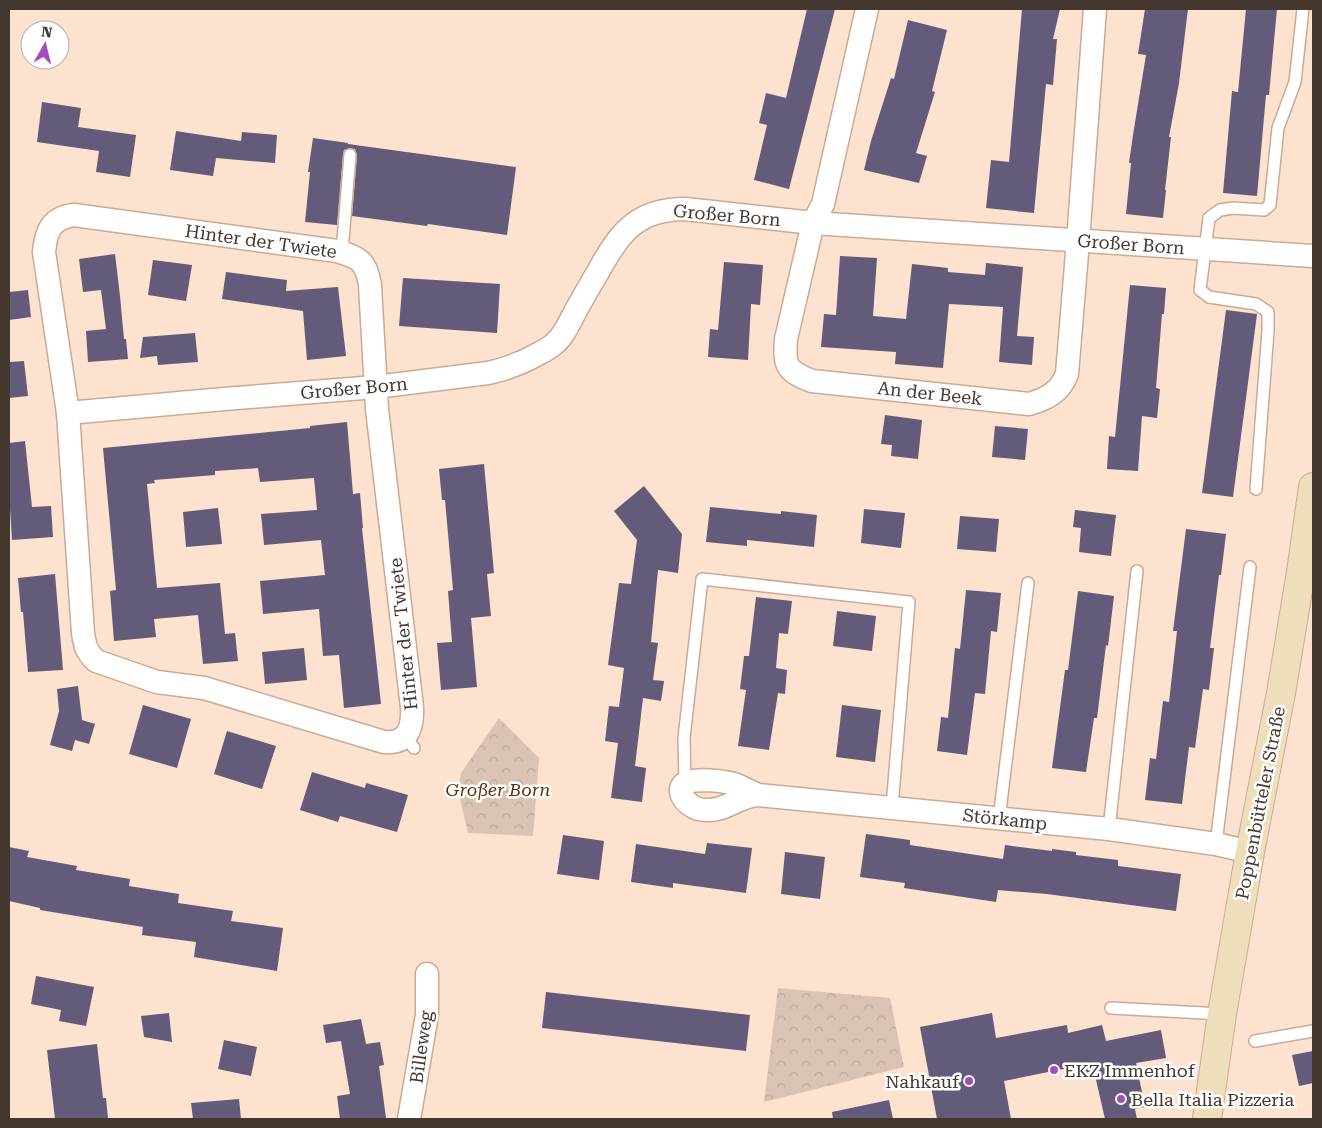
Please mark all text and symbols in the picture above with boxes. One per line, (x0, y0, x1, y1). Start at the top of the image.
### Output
north arrow (20, 20, 70, 70)
text: N (40, 23, 53, 41)
street label: Großer Born (673, 200, 782, 230)
street label: Hinter der Twiete (184, 220, 338, 262)
street label: Großer Born (1077, 230, 1186, 258)
street label: Großer Born (300, 373, 409, 403)
street label: An der Beek (877, 377, 983, 409)
street label: Hinter der Twiete (385, 557, 421, 711)
street label: Poppenbütteler Straße (1231, 705, 1289, 901)
park label: Großer Born (446, 779, 550, 800)
street label: Störkamp (962, 804, 1048, 834)
street label: Billeweg (406, 1009, 437, 1085)
place label: EKZ Immenhof (1064, 1060, 1196, 1081)
marker: EKZ Immenhof (1048, 1064, 1060, 1076)
place label: Nahkauf (885, 1071, 960, 1092)
marker: Nahkauf (963, 1075, 975, 1087)
place label: Bella Italia Pizzeria (1131, 1089, 1294, 1110)
marker: Bella Italia Pizzeria (1115, 1093, 1127, 1105)

